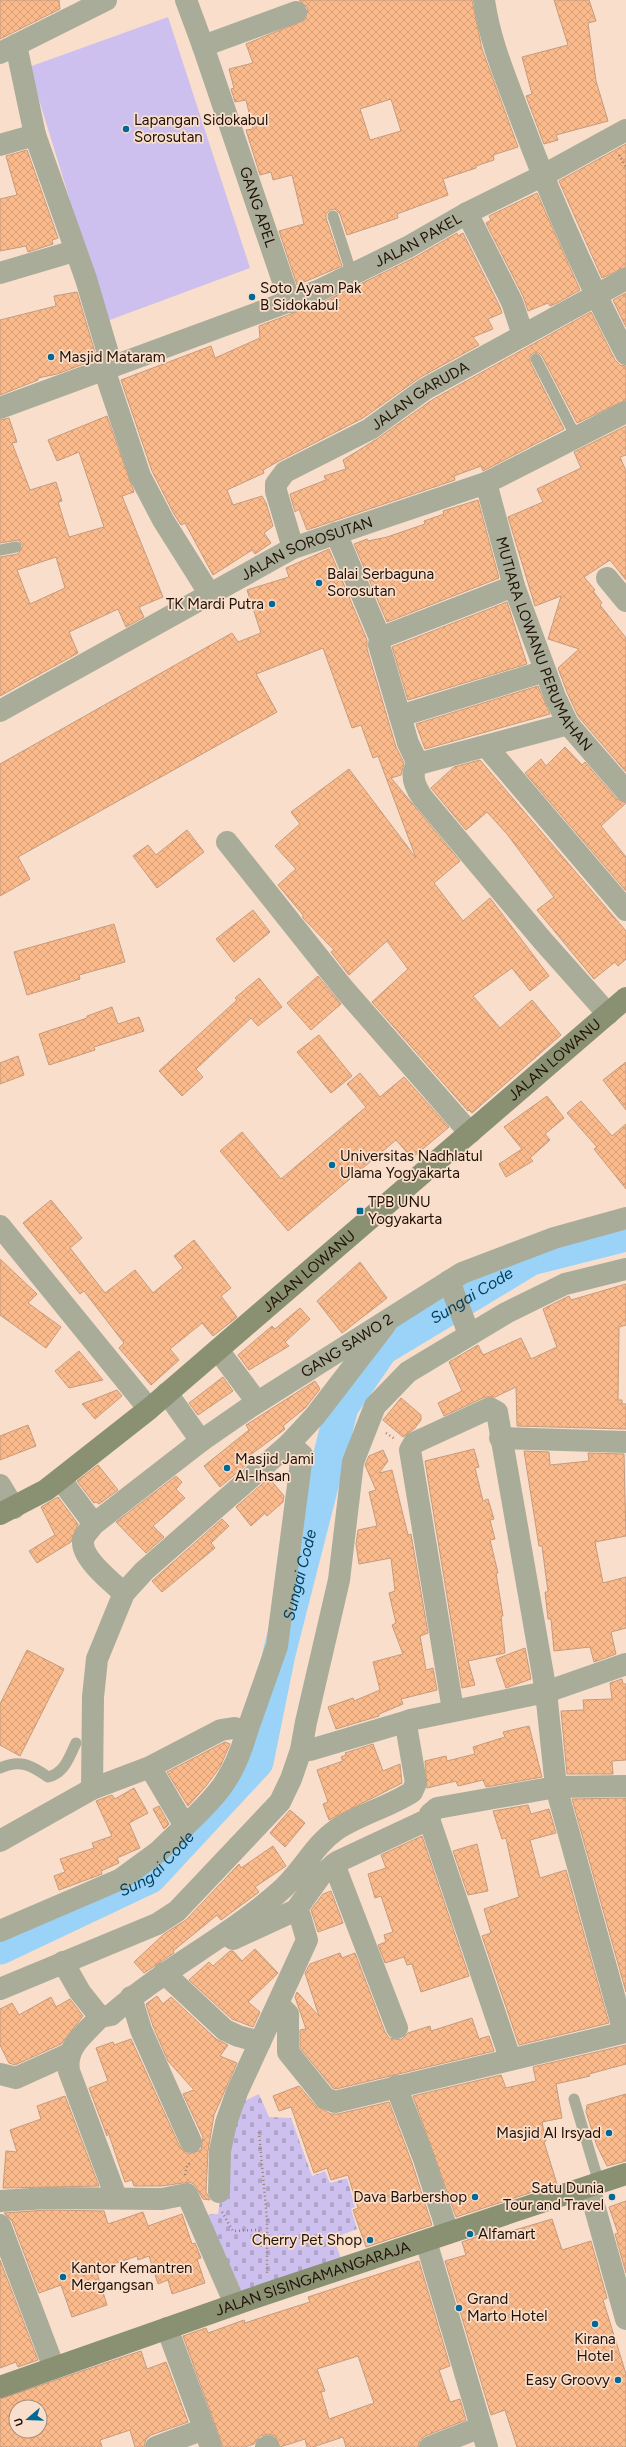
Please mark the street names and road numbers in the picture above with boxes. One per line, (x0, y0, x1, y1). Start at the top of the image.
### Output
street label: GANG APEL (236, 164, 280, 250)
street label: JALAN PAKEL (372, 209, 465, 271)
street label: JALAN GARUDA (368, 358, 472, 434)
street label: JALAN SOROSUTAN (238, 513, 375, 584)
street label: MUTIARA LOWANU PERUMAHAN (492, 535, 596, 755)
street label: JALAN LOWANU (504, 1015, 604, 1105)
street label: JALAN LOWANU (259, 1226, 359, 1316)
street label: GANG SAWO 2 (298, 1310, 396, 1382)
street label: JALAN SISINGAMANGARAJA (213, 2237, 412, 2320)

